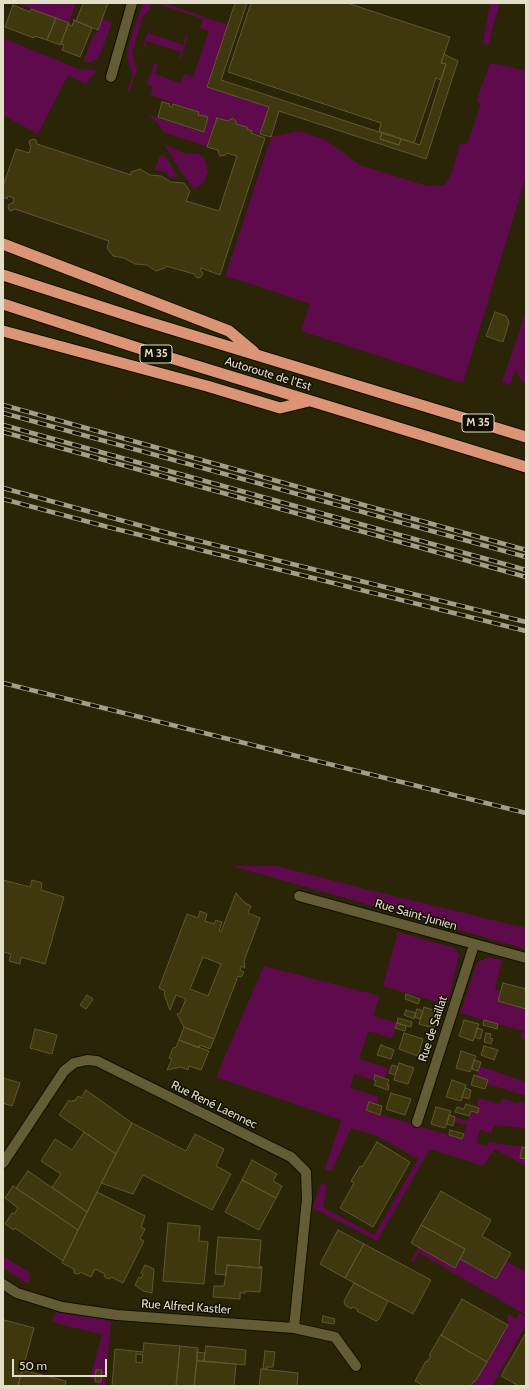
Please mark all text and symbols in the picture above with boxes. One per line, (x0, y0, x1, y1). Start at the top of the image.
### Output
road number: M 35 (140, 345, 172, 363)
street label: Autoroute de l’Est (223, 354, 313, 394)
road number: M 35 (462, 414, 494, 432)
street label: Rue Saint-Junien (373, 896, 459, 934)
street label: Rue de Saillat (416, 994, 450, 1064)
street label: Rue René Laennec (169, 1078, 259, 1132)
street label: Rue Alfred Kastler (141, 1297, 231, 1317)
scale bar (14, 1351, 109, 1377)
text: 50 m (19, 1358, 47, 1373)

